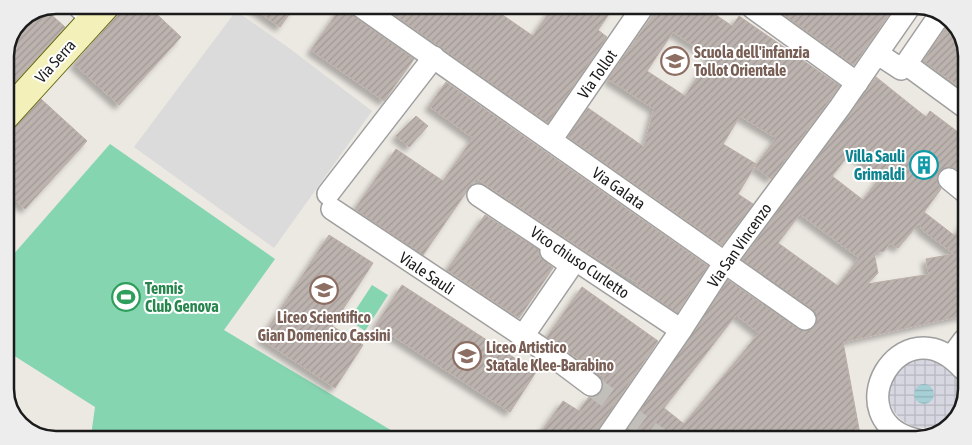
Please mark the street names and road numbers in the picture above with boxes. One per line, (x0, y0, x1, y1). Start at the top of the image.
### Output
street label: Via Serra (31, 36, 79, 86)
street label: Via Tollot (574, 46, 620, 102)
street label: Via Galata (589, 163, 649, 213)
street label: Via San Vincenzo (703, 199, 775, 291)
street label: Vico chiuso Curletto (527, 222, 633, 302)
street label: Viale Sauli (396, 248, 458, 298)

